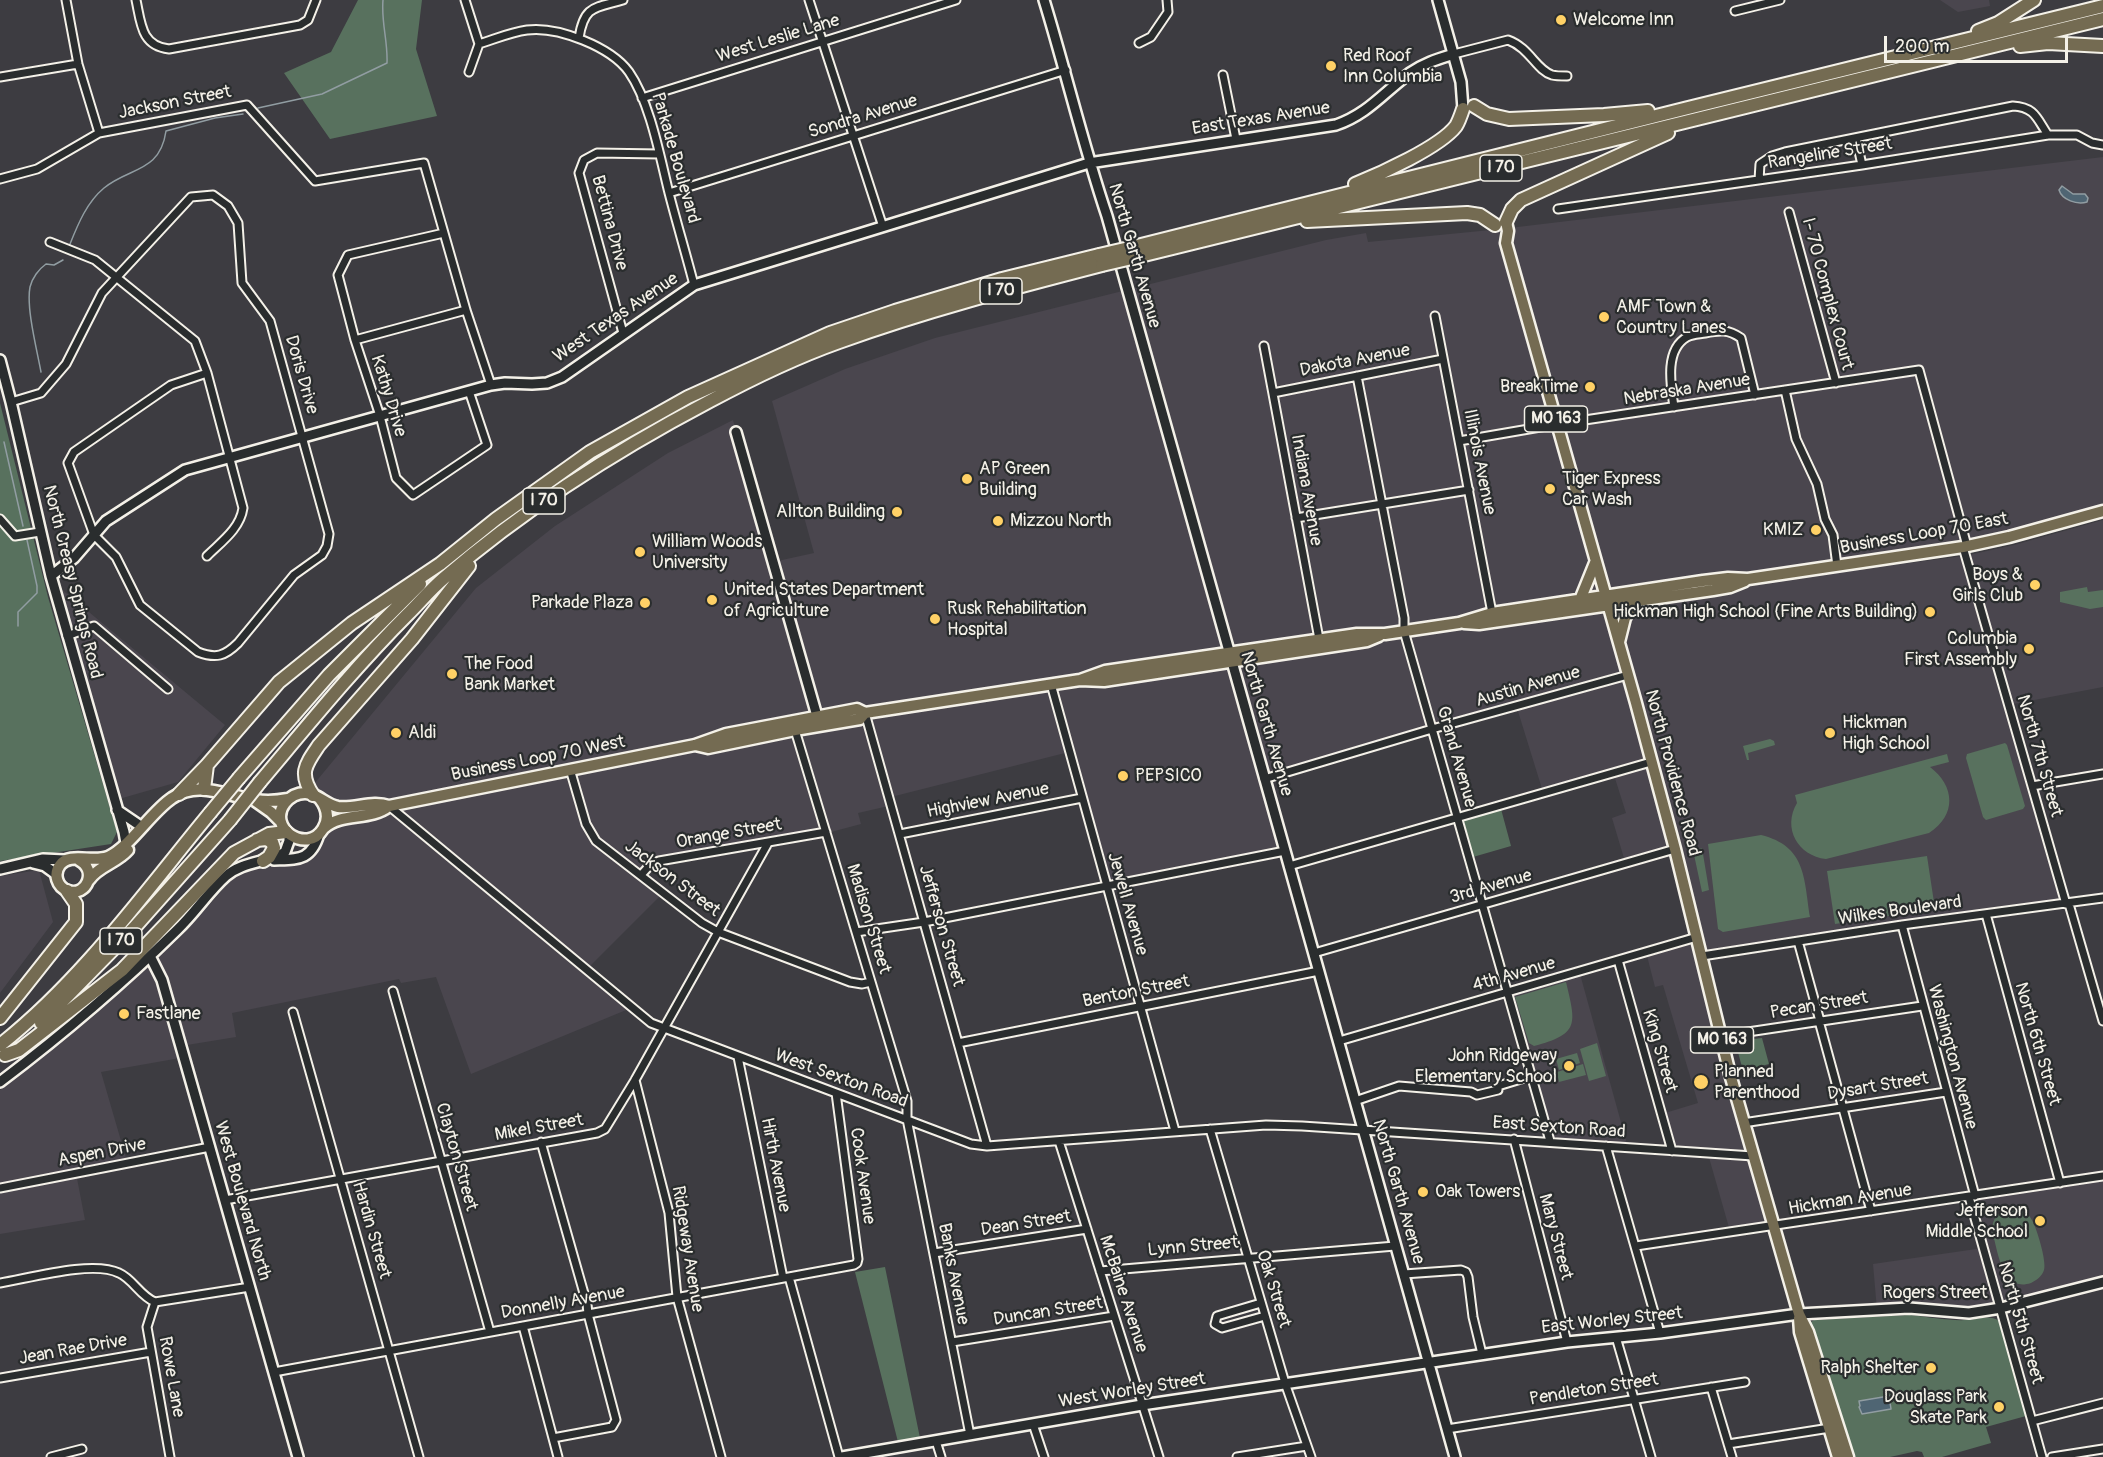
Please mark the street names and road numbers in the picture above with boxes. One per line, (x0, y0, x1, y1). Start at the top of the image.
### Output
street label: West Leslie Lane (714, 10, 842, 68)
street label: Jackson Street (117, 82, 233, 124)
street label: Parkade Boulevard (646, 90, 704, 226)
street label: Sondra Avenue (806, 90, 920, 144)
street label: East Texas Avenue (1190, 97, 1332, 141)
street label: Rangeline Street (1766, 134, 1894, 174)
road number: I 70 (1480, 155, 1522, 181)
street label: Bettina Drive (586, 173, 632, 273)
street label: North Garth Avenue (1103, 181, 1165, 331)
street label: I- 70 Complex Court (1796, 216, 1858, 372)
street label: West Texas Avenue (549, 268, 683, 368)
road number: I 70 (980, 278, 1022, 304)
street label: Doris Drive (279, 333, 323, 417)
street label: Dakota Avenue (1298, 340, 1412, 382)
street label: Kathy Drive (365, 352, 411, 440)
street label: Nebraska Avenue (1622, 369, 1752, 411)
road number: MO 163 (1524, 406, 1588, 432)
street label: Illinois Avenue (1458, 407, 1500, 517)
street label: Indiana Avenue (1286, 433, 1326, 547)
street label: North Creasy Springs Road (37, 483, 107, 681)
road number: I 70 (523, 488, 565, 514)
street label: Business Loop 70 East (1838, 509, 2010, 559)
street label: North Garth Avenue (1235, 649, 1297, 799)
street label: Austin Avenue (1473, 662, 1583, 712)
street label: North Providence Road (1639, 687, 1705, 859)
street label: North 7th Street (2011, 693, 2067, 819)
street label: Grand Avenue (1431, 704, 1481, 810)
street label: Business Loop 70 West (449, 732, 627, 786)
street label: Highview Avenue (925, 779, 1051, 823)
street label: Orange Street (675, 814, 783, 854)
street label: Jackson Street (620, 836, 724, 922)
street label: Jewell Avenue (1102, 850, 1152, 958)
street label: Madison Street (841, 861, 895, 977)
street label: Jefferson Street (913, 863, 969, 989)
street label: 3rd Avenue (1448, 865, 1534, 909)
street label: Wilkes Boulevard (1837, 892, 1963, 930)
road number: I 70 (100, 928, 142, 954)
street label: 4th Avenue (1470, 953, 1558, 997)
street label: Benton Street (1081, 971, 1191, 1013)
street label: North 6th Street (2009, 980, 2065, 1108)
street label: Washington Avenue (1922, 982, 1982, 1132)
street label: Pecan Street (1769, 988, 1869, 1024)
street label: King Street (1637, 1007, 1681, 1095)
road number: MO 163 (1690, 1027, 1754, 1053)
street label: West Sexton Road (772, 1045, 910, 1113)
street label: Dysart Street (1826, 1068, 1930, 1106)
street label: Clayton Street (430, 1101, 482, 1213)
street label: Mikel Street (493, 1110, 585, 1146)
street label: East Sexton Road (1492, 1113, 1626, 1143)
street label: Hirth Avenue (755, 1116, 795, 1214)
street label: North Garth Avenue (1367, 1117, 1429, 1267)
street label: West Boulevard North (209, 1119, 275, 1283)
street label: Cook Avenue (845, 1126, 879, 1226)
street label: Aspen Drive (56, 1134, 148, 1172)
street label: Hardin Street (347, 1179, 395, 1281)
street label: Hickman Avenue (1787, 1180, 1913, 1220)
street label: Ridgeway Avenue (666, 1184, 708, 1314)
street label: Mary Street (1533, 1192, 1577, 1282)
street label: Dean Street (979, 1206, 1073, 1242)
street label: Banks Avenue (933, 1221, 973, 1327)
street label: Lynn Street (1147, 1232, 1239, 1262)
street label: McBaine Avenue (1094, 1233, 1152, 1355)
street label: Oak Street (1251, 1248, 1295, 1330)
street label: North 5th Street (1992, 1259, 2048, 1387)
street label: Donnelly Avenue (499, 1281, 627, 1325)
street label: Rogers Street (1882, 1282, 1988, 1304)
street label: Duncan Street (992, 1293, 1104, 1331)
street label: East Worley Street (1540, 1303, 1684, 1339)
street label: Jean Rae Drive (17, 1330, 129, 1370)
street label: Rowe Lane (153, 1335, 189, 1419)
street label: West Worley Street (1057, 1369, 1207, 1413)
street label: Pendleton Street (1528, 1369, 1660, 1411)

